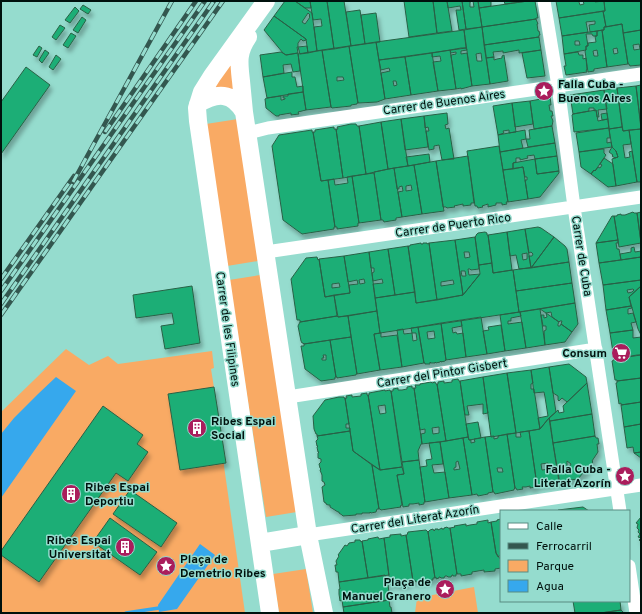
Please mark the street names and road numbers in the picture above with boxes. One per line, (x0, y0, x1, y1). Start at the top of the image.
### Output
street label: Carrer de Buenos Aires (382, 86, 506, 120)
street label: Carrer de Puerto Rico (394, 210, 512, 242)
street label: Carrer de Cuba (567, 215, 595, 297)
street label: Carrer de les Filipines (211, 271, 243, 388)
street label: Carrer del Pintor Gisbert (376, 356, 509, 392)
street label: Carrer del Literat Azorín (350, 502, 481, 538)

